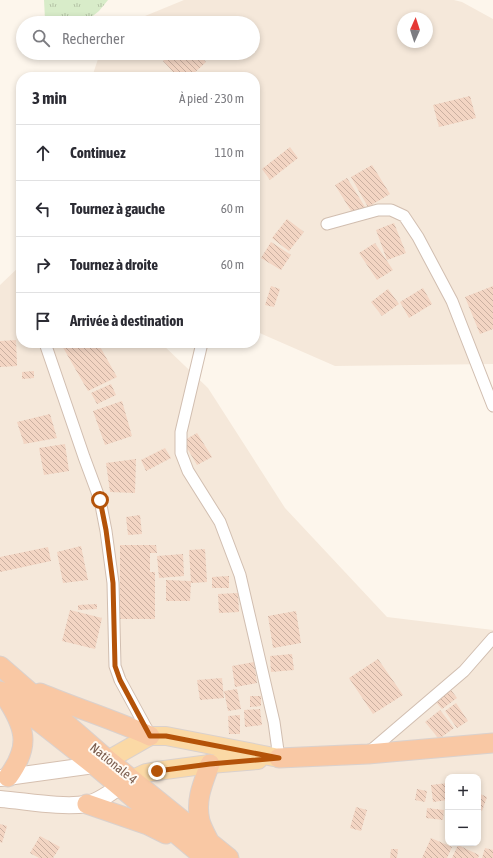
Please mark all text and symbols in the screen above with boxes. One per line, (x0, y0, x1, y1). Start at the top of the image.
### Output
north arrow (397, 12, 433, 48)
search box (16, 16, 260, 60)
icon: search (30, 27, 52, 49)
text: Rechercher (62, 30, 124, 47)
text: 3 min (32, 88, 67, 108)
text: À pied · 230 m (179, 91, 244, 106)
icon: ahead (32, 142, 54, 164)
text: Continuez (70, 144, 126, 161)
text: 110 m (215, 145, 244, 160)
icon: left (32, 198, 54, 220)
text: Tournez à gauche (70, 200, 165, 217)
text: 60 m (221, 201, 244, 216)
icon: right (32, 254, 54, 276)
text: Tournez à droite (70, 256, 158, 273)
text: 60 m (221, 257, 244, 272)
icon: arrive (32, 310, 54, 332)
text: Arrivée à destination (70, 312, 184, 329)
route start (91, 491, 109, 509)
street label: Nationale 4 (87, 740, 140, 787)
route end (148, 762, 166, 780)
map controls (445, 774, 481, 846)
button: + (445, 774, 481, 810)
button: − (445, 810, 481, 846)

